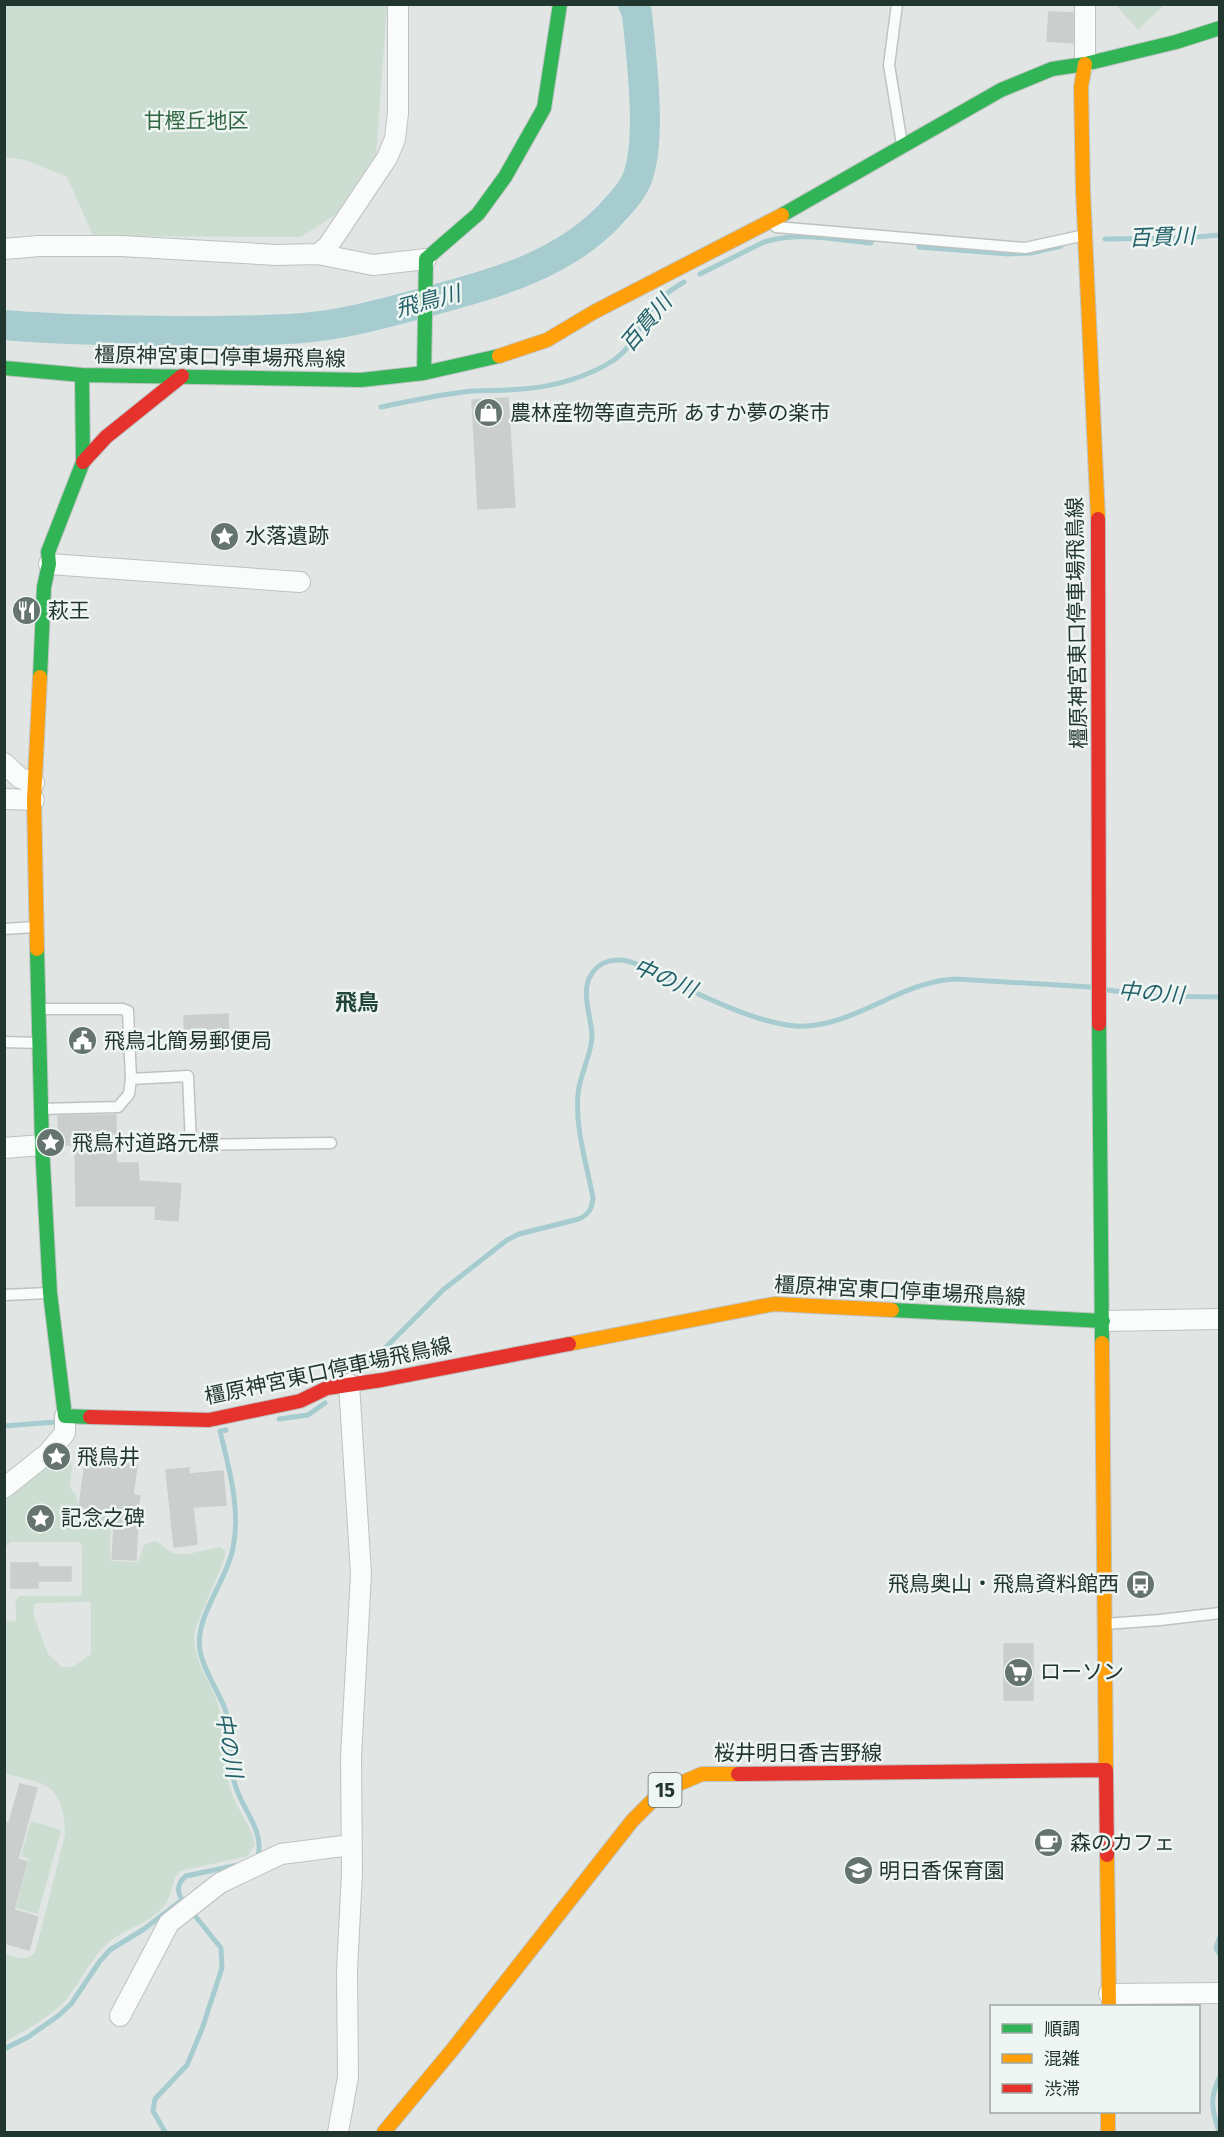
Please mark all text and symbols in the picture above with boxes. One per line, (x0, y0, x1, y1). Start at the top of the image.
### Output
park label: 甘樫丘地区 (144, 108, 249, 134)
water label: 百貫川 (1129, 222, 1197, 252)
water label: 飛鳥川 (393, 279, 465, 323)
water label: 百貫川 (614, 288, 679, 357)
street label: 橿原神宮東口停車場飛鳥線 (94, 342, 346, 372)
shop icon: 農林産物等直売所 あすか夢の楽市 (473, 397, 505, 429)
place label: 農林産物等直売所 あすか夢の楽市 (510, 400, 831, 426)
street label: 橿原神宮東口停車場飛鳥線 (1062, 497, 1092, 749)
place icon: 水落遺跡 (208, 520, 240, 552)
place label: 水落遺跡 (245, 523, 329, 549)
restaurant icon: 萩王 (11, 595, 43, 627)
place label: 萩王 (48, 598, 90, 624)
water label: 中の川 (629, 953, 702, 1004)
water label: 中の川 (1117, 977, 1187, 1009)
district label: 飛鳥 (335, 989, 379, 1016)
public building icon: 飛鳥北簡易郵便局 (67, 1025, 99, 1057)
place label: 飛鳥北簡易郵便局 (104, 1028, 272, 1054)
place icon: 飛鳥村道路元標 (35, 1127, 67, 1159)
place label: 飛鳥村道路元標 (72, 1130, 219, 1156)
street label: 橿原神宮東口停車場飛鳥線 (773, 1271, 1027, 1311)
street label: 橿原神宮東口停車場飛鳥線 (202, 1332, 454, 1410)
place icon: 飛鳥井 (40, 1441, 72, 1473)
place label: 飛鳥井 (77, 1444, 140, 1470)
place icon: 記念之碑 (24, 1502, 56, 1534)
place label: 記念之碑 (61, 1505, 145, 1531)
bus stop icon: 飛鳥奥山・飛鳥資料館西 (1124, 1568, 1156, 1600)
place label: 飛鳥奥山・飛鳥資料館西 (888, 1571, 1119, 1597)
supermarket icon: ローソン (1003, 1656, 1035, 1688)
place label: ローソン (1040, 1659, 1124, 1685)
water label: 中の川 (210, 1710, 248, 1782)
street label: 桜井明日香吉野線 (714, 1740, 882, 1766)
road number: 15 (648, 1773, 682, 1807)
cafe icon: 森のカフェ (1033, 1827, 1065, 1859)
place label: 森のカフェ (1070, 1830, 1175, 1856)
school or university icon: 明日香保育園 (842, 1855, 874, 1887)
place label: 明日香保育園 (879, 1858, 1005, 1884)
legend (990, 2005, 1200, 2113)
text: 順調 (1044, 2018, 1080, 2040)
text: 混雑 (1044, 2048, 1080, 2070)
text: 渋滞 (1044, 2078, 1080, 2100)

